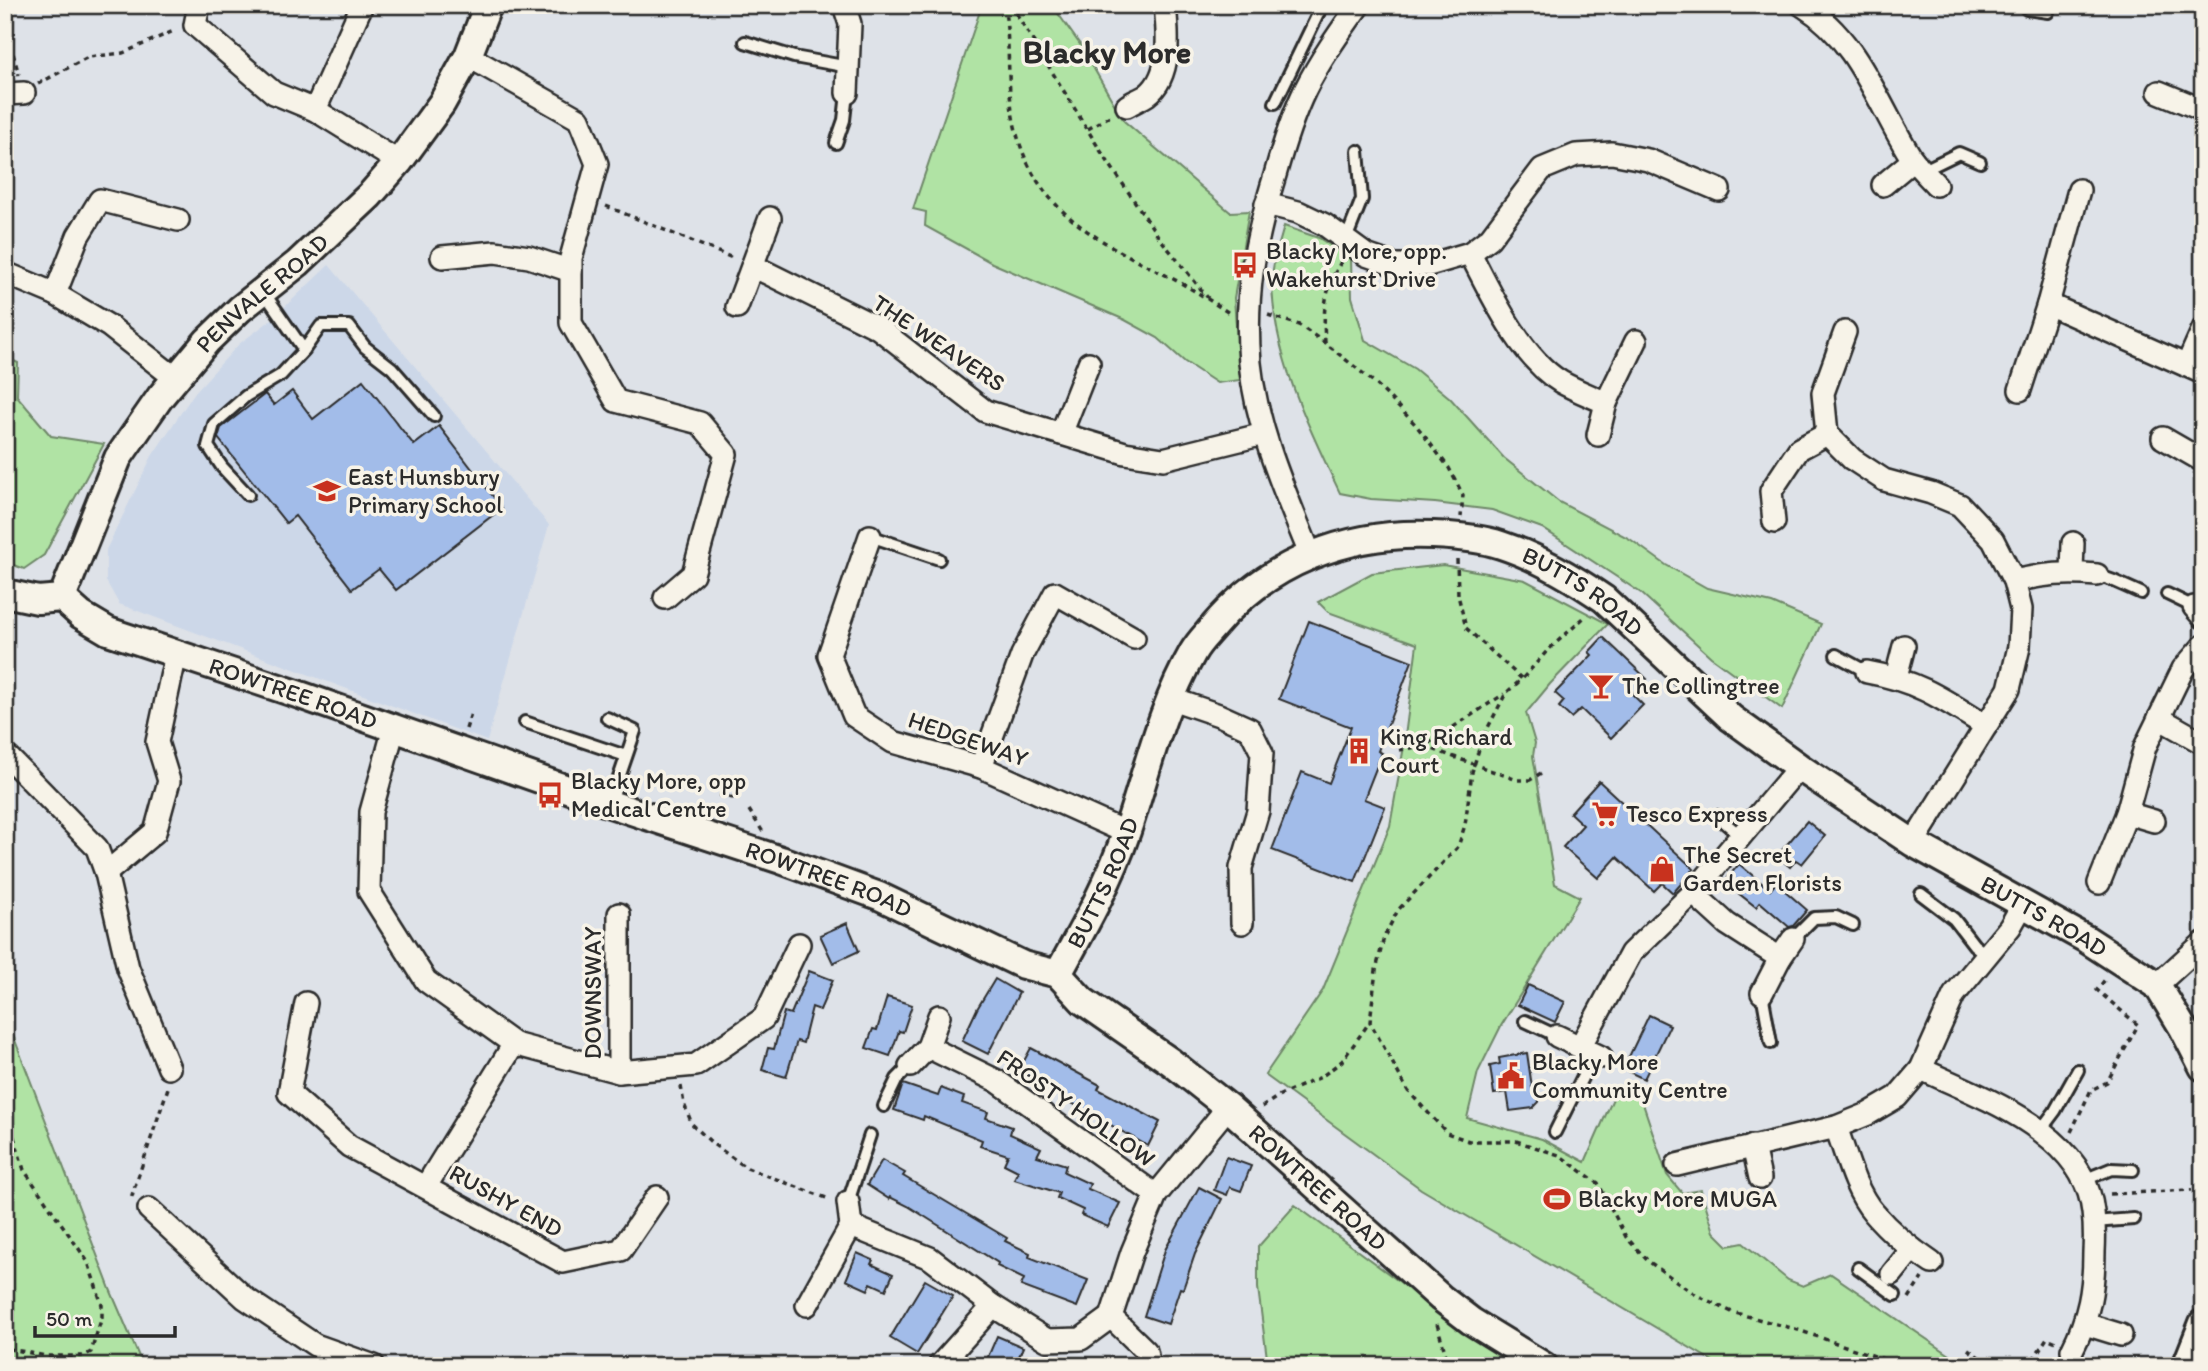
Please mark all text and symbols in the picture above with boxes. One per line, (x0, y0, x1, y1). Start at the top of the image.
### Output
district label: Blacky More (1023, 33, 1191, 71)
street label: PENVALE ROAD (189, 227, 334, 358)
place label: Blacky More, opp. Wakehurst Drive (1266, 236, 1447, 293)
bus stop icon: Blacky More, opp. Wakehurst Drive (1230, 250, 1260, 280)
street label: THE WEAVERS (867, 288, 1011, 398)
place label: East Hunsbury Primary School (348, 462, 503, 519)
school or university icon: East Hunsbury Primary School (312, 476, 342, 506)
street label: BUTTS ROAD (1518, 540, 1650, 642)
street label: ROWTREE ROAD (205, 651, 381, 735)
bar icon: The Collingtree (1586, 671, 1616, 701)
place label: The Collingtree (1622, 671, 1780, 700)
street label: HEDGEWAY (905, 705, 1032, 773)
place label: King Richard Court (1380, 722, 1512, 779)
building icon: King Richard Court (1344, 736, 1374, 766)
place label: Blacky More, opp Medical Centre (571, 766, 746, 823)
bus stop icon: Blacky More, opp Medical Centre (535, 780, 565, 810)
supermarket icon: Tesco Express (1590, 799, 1620, 829)
place label: Tesco Express (1626, 799, 1768, 828)
street label: BUTTS ROAD (1060, 813, 1145, 953)
street label: ROWTREE ROAD (742, 834, 917, 924)
place label: The Secret Garden Florists (1683, 840, 1842, 897)
shop icon: The Secret Garden Florists (1647, 854, 1677, 884)
street label: BUTTS ROAD (1976, 869, 2113, 963)
street label: DOWNSWAY (578, 926, 607, 1060)
street label: FROSTY HOLLOW (992, 1042, 1161, 1173)
place label: Blacky More Community Centre (1532, 1047, 1728, 1104)
public building icon: Blacky More Community Centre (1496, 1061, 1526, 1091)
street label: ROWTREE ROAD (1243, 1118, 1393, 1257)
street label: RUSHY END (445, 1158, 568, 1244)
sports icon: Blacky More MUGA (1542, 1184, 1572, 1214)
place label: Blacky More MUGA (1578, 1184, 1777, 1213)
scale bar (35, 1294, 175, 1338)
text: 50 m (46, 1306, 93, 1331)

